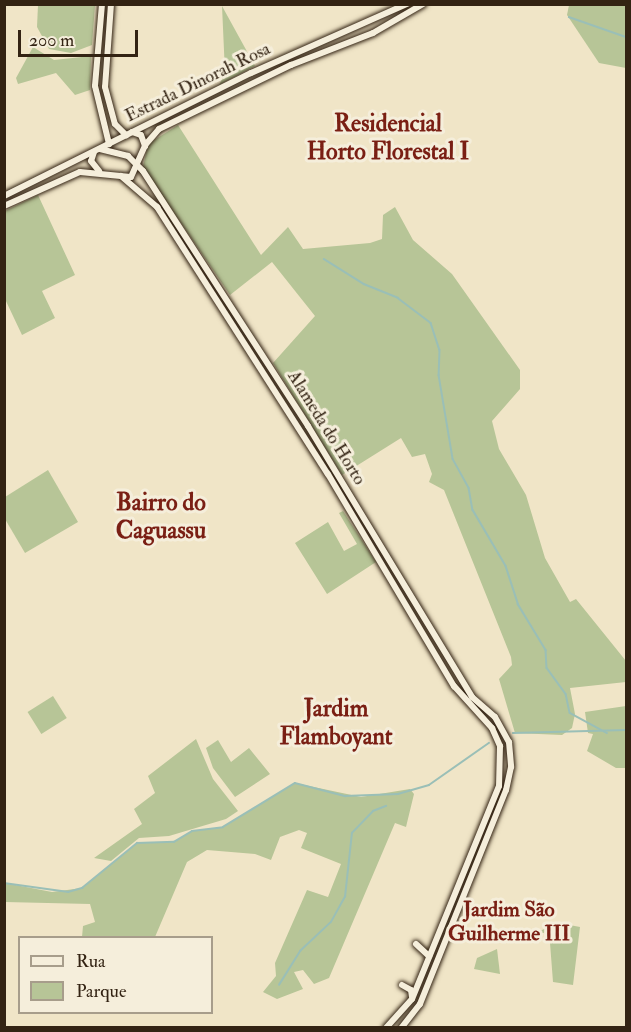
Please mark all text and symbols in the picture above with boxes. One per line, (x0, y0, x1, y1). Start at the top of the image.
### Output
scale bar (21, 18, 141, 56)
text: 200 m (29, 29, 74, 52)
street label: Estrada Dinorah Rosa (122, 38, 274, 128)
district label: Residencial Horto Florestal I (307, 110, 469, 166)
street label: Alameda do Horto (282, 367, 370, 489)
district label: Bairro do Caguassu (116, 489, 206, 545)
district label: Jardim Flamboyant (279, 695, 393, 751)
district label: Jardim São Guilherme III (448, 897, 570, 947)
legend (18, 936, 213, 1014)
text: Rua (76, 950, 105, 973)
text: Parque (76, 980, 126, 1003)

